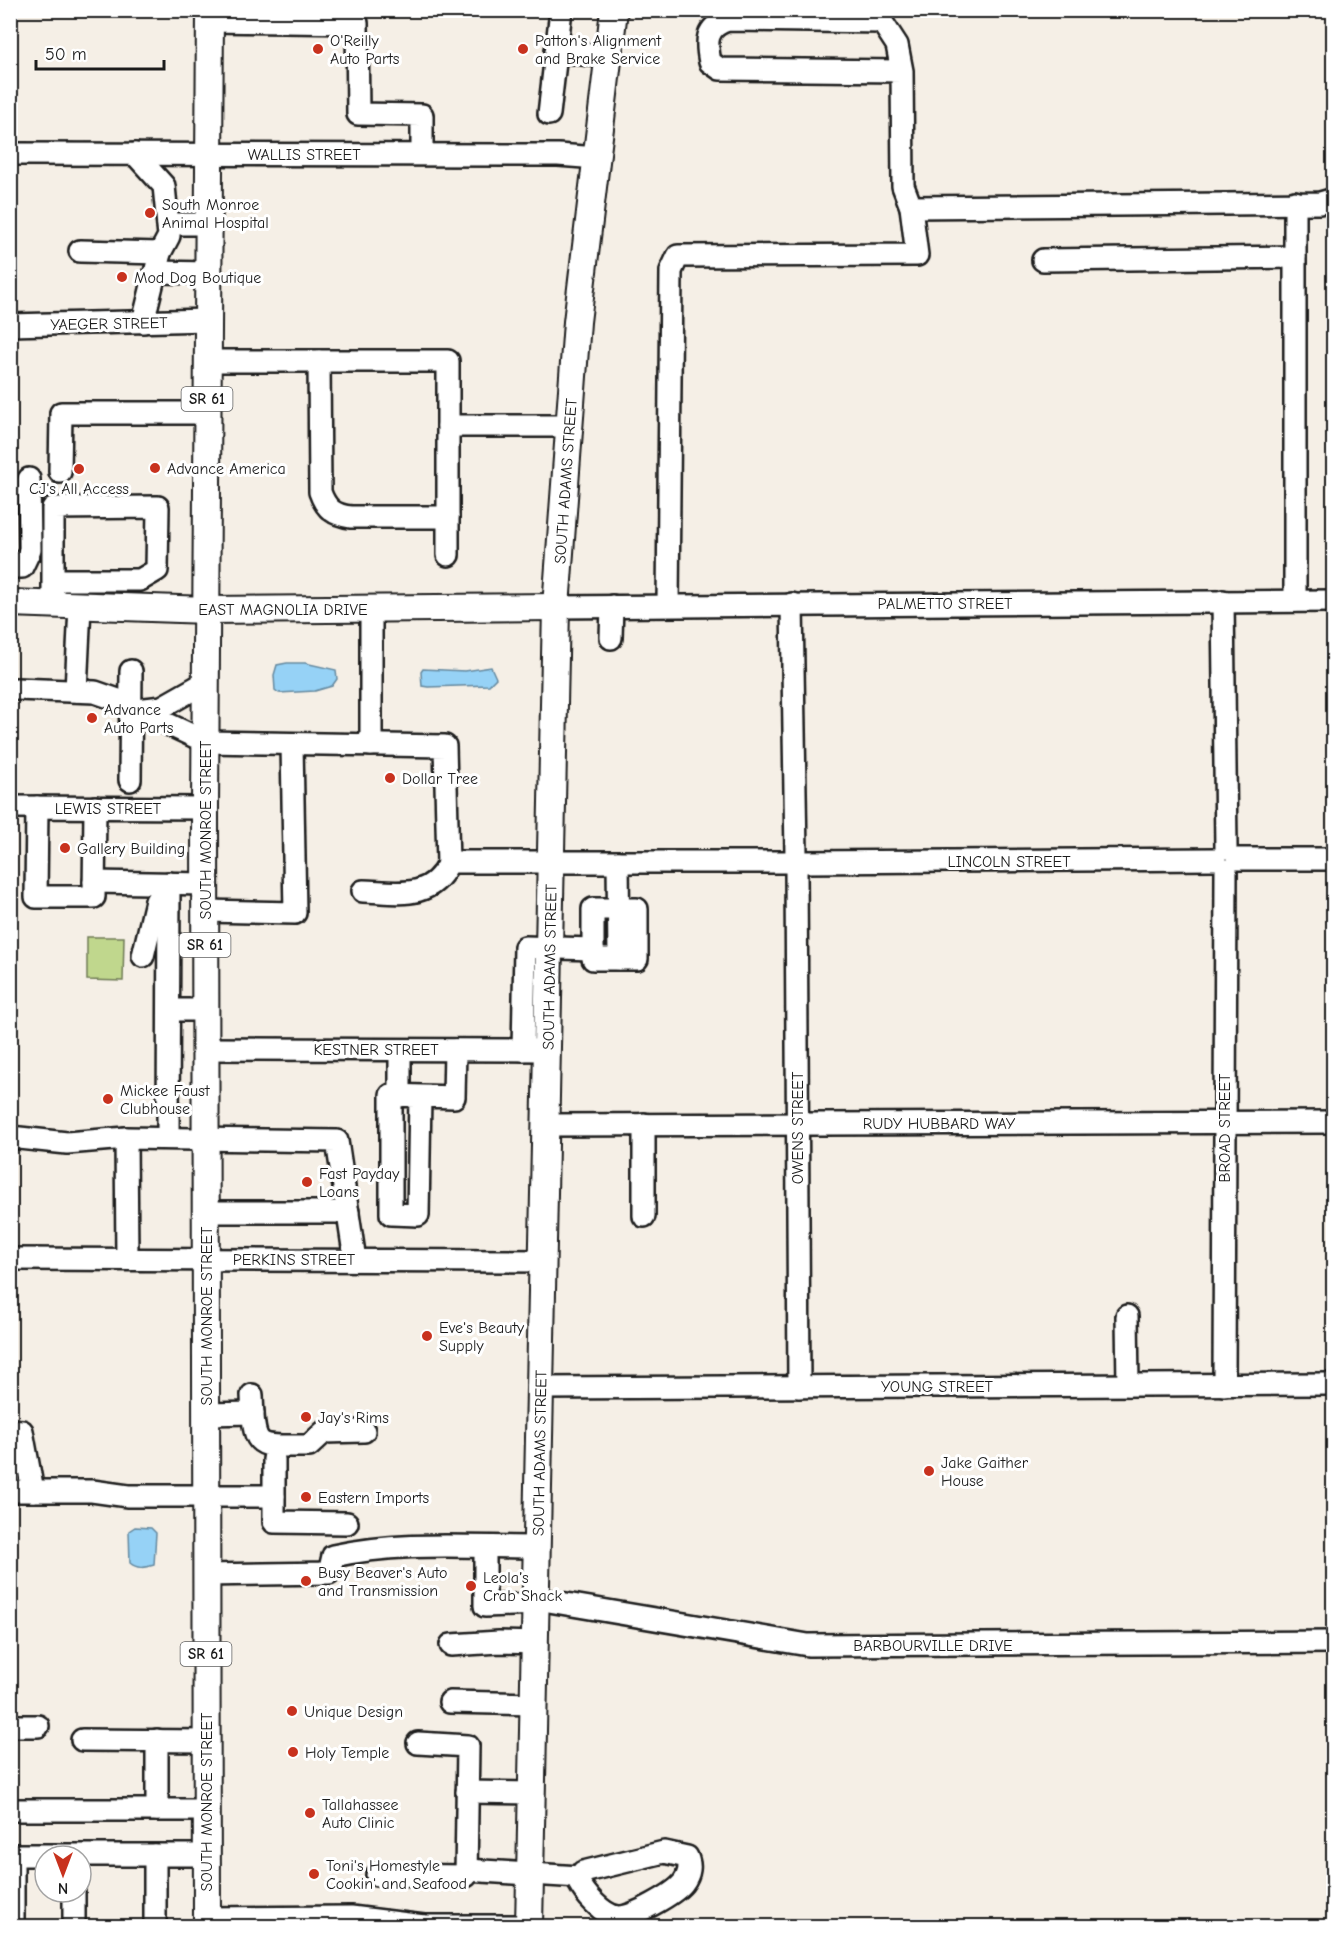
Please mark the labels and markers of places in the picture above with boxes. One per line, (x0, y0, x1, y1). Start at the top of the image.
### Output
place label: O'Reilly Auto Parts (330, 32, 400, 68)
place label: Patton's Alignment and Brake Service (535, 32, 662, 68)
marker: O'Reilly Auto Parts (311, 42, 325, 56)
marker: Patton's Alignment and Brake Service (516, 42, 530, 56)
place label: South Monroe Animal Hospital (162, 196, 269, 232)
marker: South Monroe Animal Hospital (143, 206, 157, 220)
place label: Mod Dog Boutique (134, 269, 261, 287)
marker: Mod Dog Boutique (115, 270, 129, 284)
place label: Advance America (167, 460, 286, 478)
marker: Advance America (148, 461, 162, 475)
marker: CJ's All Access (72, 462, 86, 476)
place label: CJ's All Access (29, 480, 129, 498)
place label: Advance Auto Parts (104, 701, 174, 737)
marker: Advance Auto Parts (85, 711, 99, 725)
place label: Dollar Tree (402, 770, 478, 788)
marker: Dollar Tree (383, 771, 397, 785)
place label: Gallery Building (77, 840, 185, 858)
marker: Gallery Building (58, 841, 72, 855)
place label: Mickee Faust Clubhouse (120, 1082, 210, 1118)
marker: Mickee Faust Clubhouse (101, 1092, 115, 1106)
place label: Fast Payday Loans (319, 1165, 400, 1201)
marker: Fast Payday Loans (300, 1175, 314, 1189)
place label: Eve's Beauty Supply (439, 1319, 525, 1355)
marker: Eve's Beauty Supply (420, 1329, 434, 1343)
place label: Jay's Rims (318, 1409, 389, 1427)
marker: Jay's Rims (299, 1410, 313, 1424)
place label: Jake Gaither House (941, 1454, 1029, 1490)
marker: Jake Gaither House (922, 1464, 936, 1478)
place label: Eastern Imports (318, 1489, 430, 1507)
marker: Eastern Imports (299, 1490, 313, 1504)
place label: Busy Beaver's Auto and Transmission (318, 1564, 447, 1600)
place label: Leola's Crab Shack (483, 1569, 562, 1605)
marker: Busy Beaver's Auto and Transmission (299, 1574, 313, 1588)
marker: Leola's Crab Shack (464, 1579, 478, 1593)
place label: Unique Design (304, 1703, 403, 1721)
marker: Unique Design (285, 1704, 299, 1718)
place label: Holy Temple (305, 1744, 389, 1762)
marker: Holy Temple (286, 1745, 300, 1759)
place label: Tallahassee Auto Clinic (322, 1796, 399, 1832)
marker: Tallahassee Auto Clinic (303, 1806, 317, 1820)
place label: Toni's Homestyle Cookin' and Seafood (326, 1857, 467, 1893)
marker: Toni's Homestyle Cookin' and Seafood (307, 1867, 321, 1881)

